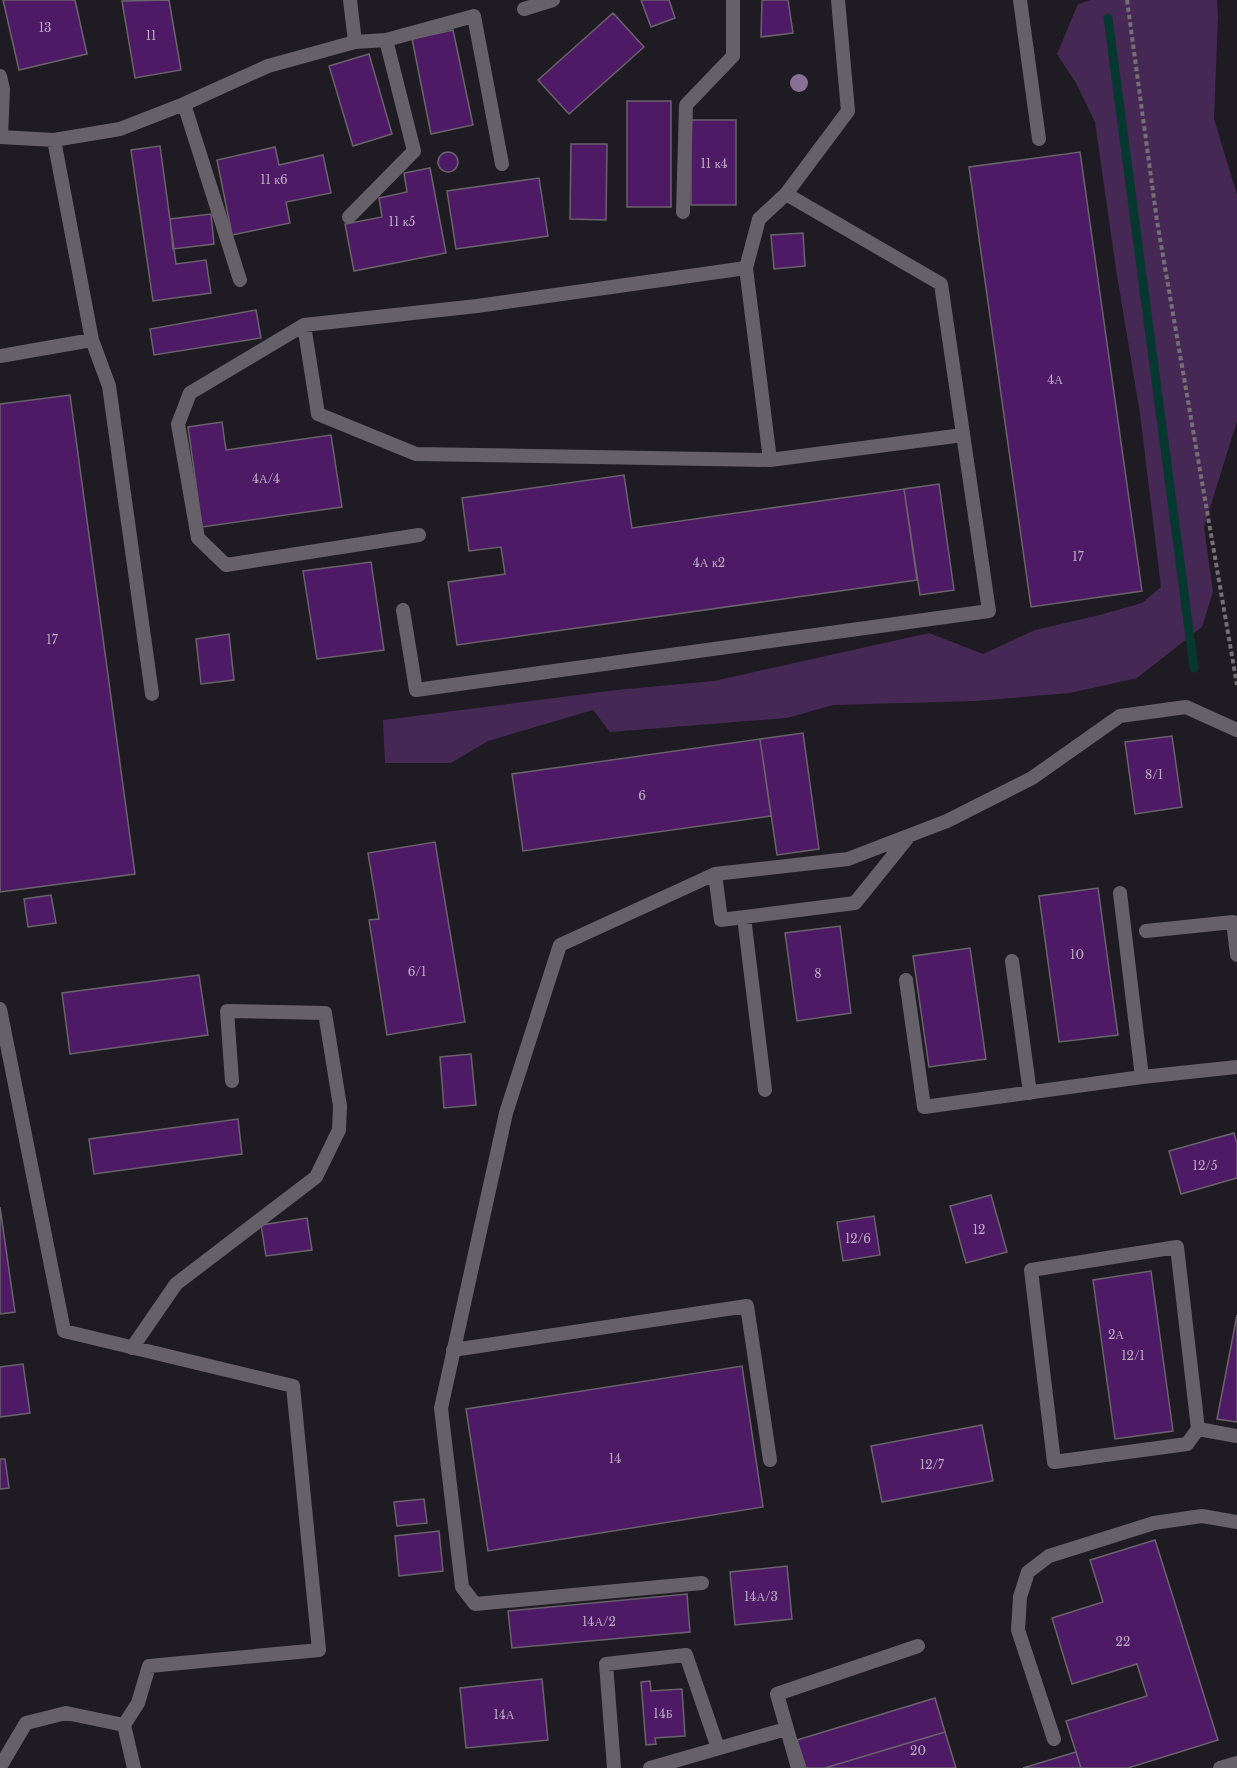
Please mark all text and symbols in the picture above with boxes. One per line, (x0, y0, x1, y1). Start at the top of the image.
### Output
house number: 13 (39, 20, 51, 35)
house number: 11 (146, 28, 156, 43)
house number: 11 к4 (701, 156, 728, 171)
house number: 11 к6 (260, 172, 288, 187)
house number: 11 к5 (389, 214, 416, 229)
house number: 4А (1047, 372, 1063, 387)
house number: 4А/4 (252, 471, 280, 486)
house number: 17 (1072, 549, 1085, 564)
house number: 4А к2 (693, 555, 725, 570)
house number: 17 (46, 632, 59, 647)
house number: 8/1 (1145, 767, 1163, 782)
house number: 6 (638, 788, 646, 803)
house number: 10 (1070, 947, 1084, 962)
house number: 6/1 (408, 964, 426, 979)
house number: 8 (814, 966, 822, 981)
house number: 12/5 (1193, 1158, 1218, 1173)
house number: 12 (973, 1222, 985, 1237)
house number: 12/6 (845, 1231, 871, 1246)
house number: 2А (1108, 1327, 1124, 1342)
house number: 12/1 (1121, 1348, 1145, 1363)
house number: 14 (609, 1451, 621, 1466)
house number: 12/7 (920, 1457, 945, 1472)
house number: 14А/3 (744, 1589, 778, 1604)
house number: 14А/2 (582, 1614, 616, 1629)
house number: 22 (1116, 1634, 1130, 1649)
house number: 14Б (653, 1706, 673, 1721)
house number: 14А (493, 1707, 515, 1722)
house number: 20 (910, 1743, 926, 1758)

